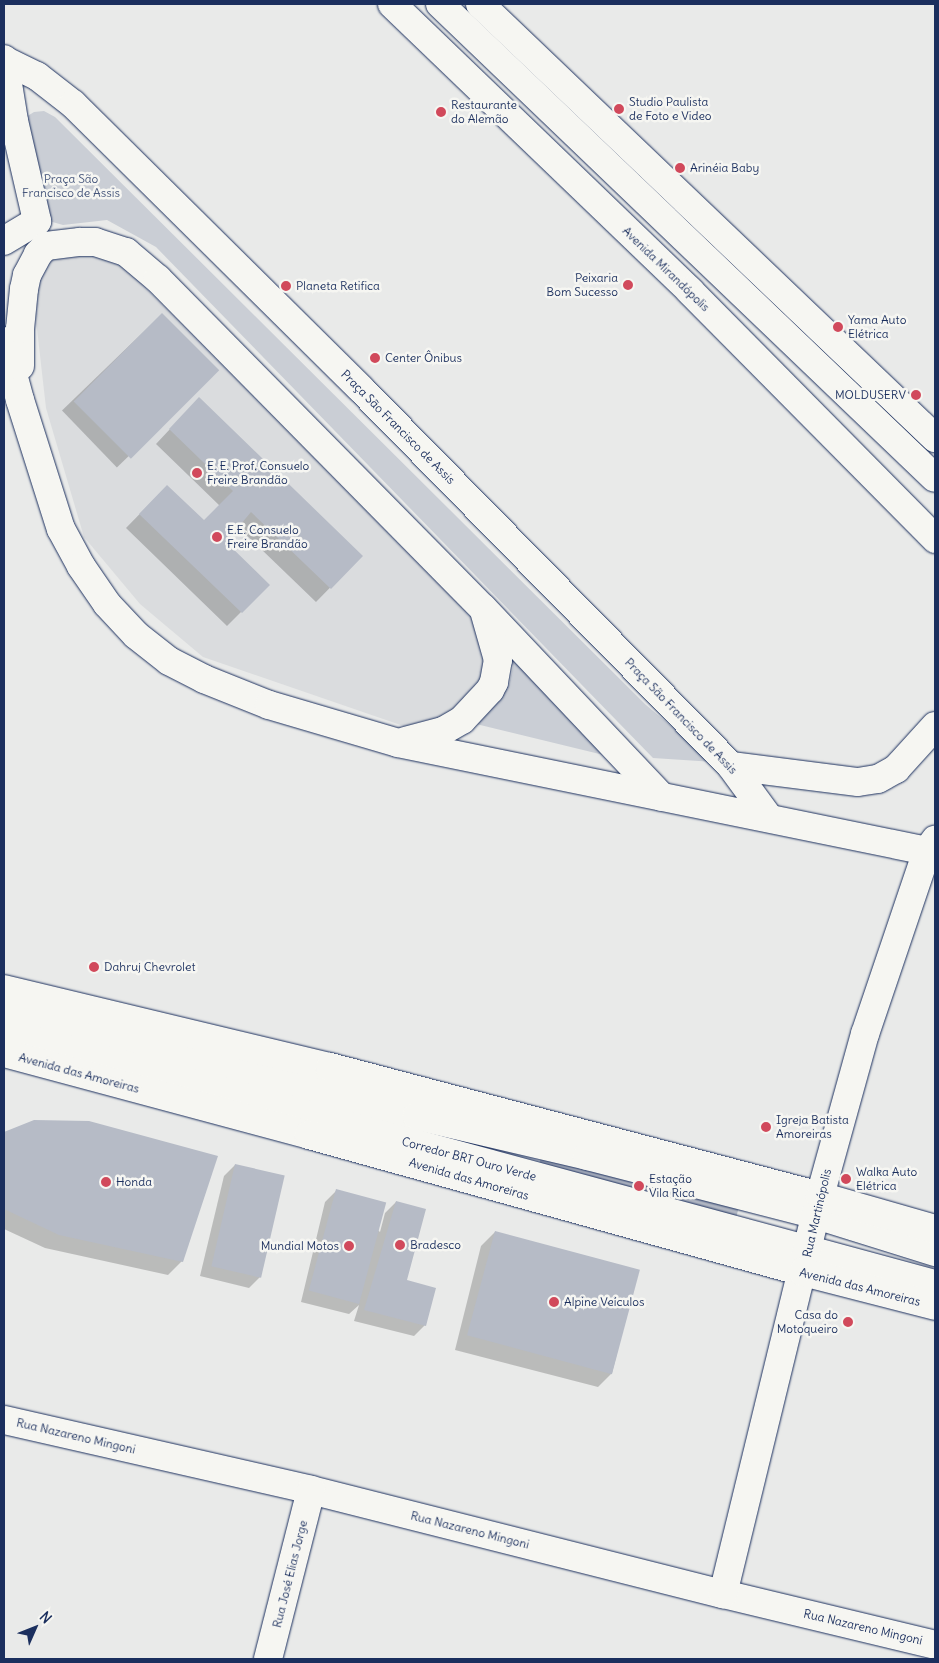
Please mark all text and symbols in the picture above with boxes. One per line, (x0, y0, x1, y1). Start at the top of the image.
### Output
place label: Studio Paulista de Foto e Video (629, 95, 712, 123)
place label: Restaurante do Alemão (451, 98, 517, 126)
marker: Studio Paulista de Foto e Video (613, 103, 625, 115)
marker: Restaurante do Alemão (435, 106, 447, 118)
place label: Arinéia Baby (690, 161, 759, 175)
marker: Arinéia Baby (674, 162, 686, 174)
park label: Praça São Francisco de Assis (22, 172, 120, 200)
street label: Avenida Mirandópolis (619, 224, 713, 314)
place label: Peixaria Bom Sucesso (546, 271, 618, 299)
place label: Planeta Retifica (296, 279, 380, 293)
marker: Peixaria Bom Sucesso (622, 279, 634, 291)
marker: Planeta Retifica (280, 280, 292, 292)
place label: Yama Auto Elétrica (848, 313, 906, 341)
marker: Yama Auto Elétrica (832, 321, 844, 333)
place label: Center Ônibus (385, 351, 462, 365)
marker: Center Ônibus (369, 352, 381, 364)
street label: Praça São Francisco de Assis (338, 367, 458, 487)
place label: MOLDUSERV (835, 388, 906, 402)
marker: MOLDUSERV (910, 389, 922, 401)
place label: E. E. Prof. Consuelo Freire Brandão (207, 459, 309, 487)
marker: E. E. Prof. Consuelo Freire Brandão (191, 467, 203, 479)
place label: E.E. Consuelo Freire Brandão (227, 523, 308, 551)
marker: E.E. Consuelo Freire Brandão (211, 531, 223, 543)
street label: Praça São Francisco de Assis (622, 655, 740, 777)
place label: Dahruj Chevrolet (104, 960, 196, 974)
marker: Dahruj Chevrolet (88, 961, 100, 973)
street label: Avenida das Amoreiras (17, 1050, 141, 1096)
place label: Igreja Batista Amoreiras (776, 1113, 849, 1141)
marker: Igreja Batista Amoreiras (760, 1121, 772, 1133)
street label: Corredor BRT Ouro Verde (400, 1134, 538, 1184)
street label: Avenida das Amoreiras (407, 1155, 531, 1203)
place label: Walka Auto Elétrica (856, 1165, 917, 1193)
street label: Rua Martinópolis (800, 1167, 834, 1259)
place label: Estação Vila Rica (649, 1172, 695, 1200)
marker: Walka Auto Elétrica (840, 1173, 852, 1185)
place label: Honda (116, 1175, 152, 1189)
marker: Honda (100, 1176, 112, 1188)
marker: Estação Vila Rica (633, 1180, 645, 1192)
place label: Bradesco (410, 1238, 461, 1252)
place label: Mundial Motos (261, 1239, 339, 1253)
marker: Bradesco (394, 1239, 406, 1251)
marker: Mundial Motos (343, 1240, 355, 1252)
street label: Avenida das Amoreiras (798, 1265, 922, 1309)
place label: Alpine Veículos (564, 1295, 644, 1309)
marker: Alpine Veículos (548, 1296, 560, 1308)
place label: Casa do Motoqueiro (777, 1308, 838, 1336)
marker: Casa do Motoqueiro (842, 1316, 854, 1328)
street label: Rua Nazareno Mingoni (15, 1415, 137, 1457)
street label: Rua Nazareno Mingoni (409, 1508, 531, 1552)
street label: Rua José Elias Jorge (270, 1519, 310, 1629)
north arrow (10, 1603, 60, 1653)
street label: Rua Nazareno Mingoni (802, 1606, 924, 1648)
text: N (36, 1608, 56, 1627)

